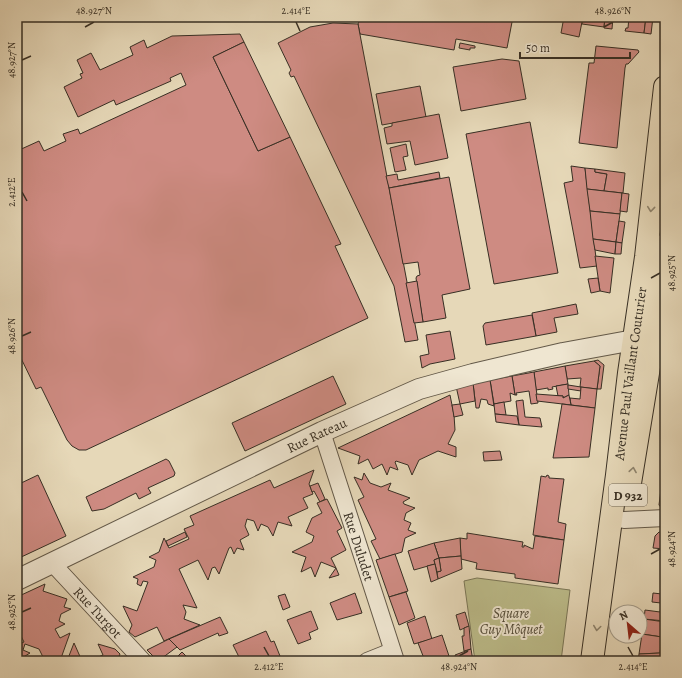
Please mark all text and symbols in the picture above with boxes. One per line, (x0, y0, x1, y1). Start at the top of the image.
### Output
text: 48.927°N (76, 4, 112, 17)
text: 2.414°E (281, 4, 311, 17)
text: 48.926°N (595, 4, 631, 17)
scale bar (520, 34, 630, 60)
text: 50 m (526, 40, 550, 56)
text: 48.927°N (5, 42, 18, 78)
text: 2.412°E (5, 177, 18, 207)
one-way arrow (647, 206, 656, 212)
text: 48.925°N (665, 255, 678, 291)
street label: Avenue Paul Vaillant Couturier (609, 285, 651, 462)
text: 48.926°N (5, 318, 18, 354)
street label: Rue Rateau (283, 412, 350, 457)
one-way arrow (628, 467, 636, 473)
road number: D 932 (609, 484, 647, 506)
street label: Rue Duludet (339, 509, 379, 584)
text: 48.924°N (665, 531, 678, 567)
street label: Rue Turgot (69, 583, 127, 642)
text: 48.925°N (5, 594, 18, 630)
park label: Square Guy Môquet (480, 604, 543, 639)
north arrow (608, 604, 648, 644)
text: N (616, 607, 631, 624)
one-way arrow (593, 625, 602, 631)
text: 2.412°E (254, 660, 284, 673)
text: 48.924°N (441, 660, 477, 673)
text: 2.414°E (618, 660, 648, 673)

